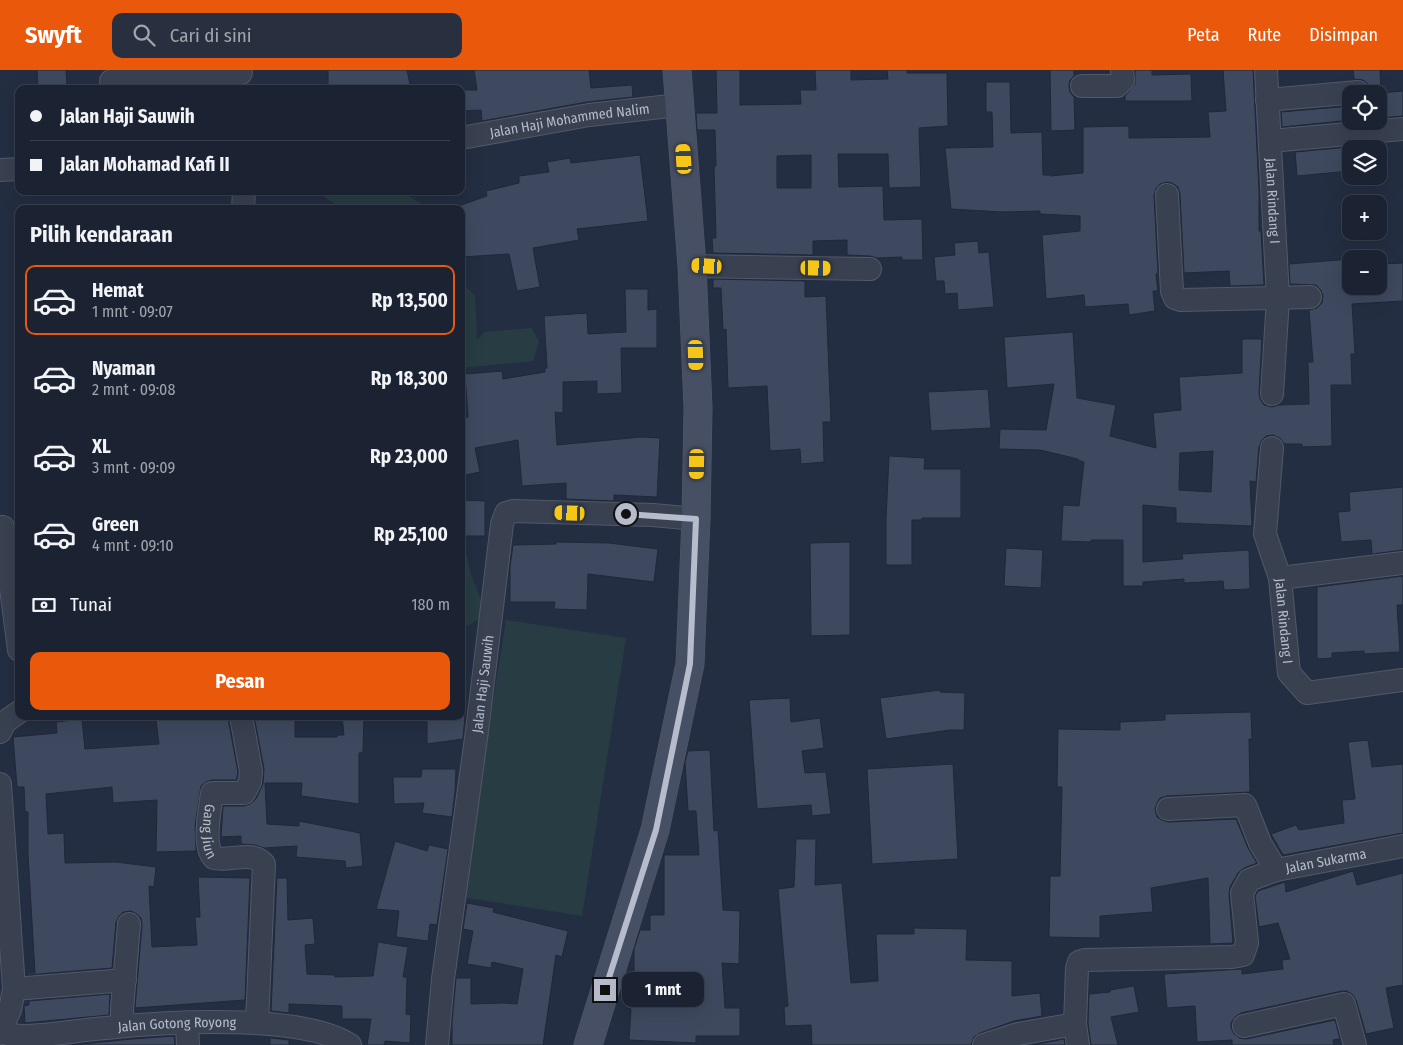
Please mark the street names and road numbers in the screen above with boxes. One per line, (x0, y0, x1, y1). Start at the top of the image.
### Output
street label: Jalan Haji Mohammed Nalim (488, 100, 650, 141)
street label: Jalan Rindang I (1262, 158, 1284, 244)
street label: Jalan Rindang I (1272, 578, 1297, 664)
street label: Jalan Haji Sauwih (468, 634, 497, 734)
street label: Gang Jiun (199, 803, 221, 862)
street label: Jalan Sukarma (1284, 845, 1368, 877)
street label: Jalan Gotong Royong (117, 1014, 237, 1035)

